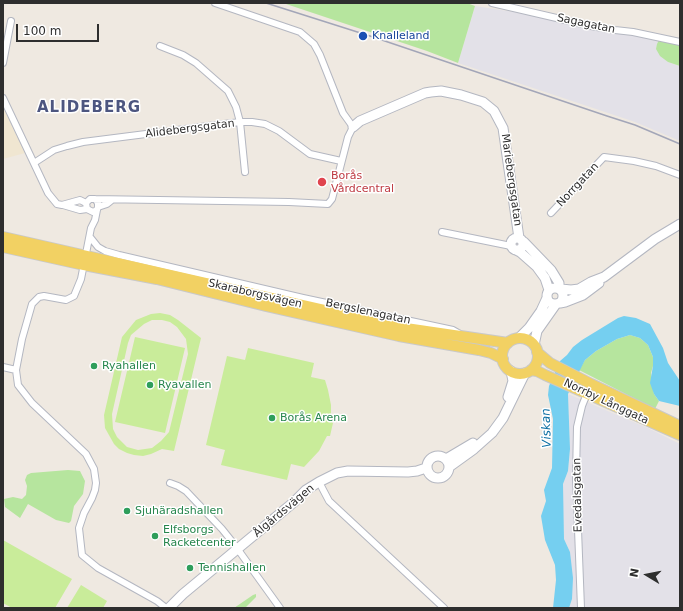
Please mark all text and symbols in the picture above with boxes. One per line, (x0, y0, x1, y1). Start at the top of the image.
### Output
street label: Sagagatan (556, 11, 616, 37)
scale bar (18, 16, 101, 42)
text: 100 m (23, 24, 61, 38)
place label: Knalleland (372, 29, 430, 43)
marker: Knalleland (357, 30, 369, 42)
district label: ALIDEBERG (37, 99, 141, 117)
street label: Alidebergsgatan (145, 117, 235, 141)
street label: Mariebergsgatan (498, 133, 524, 227)
street label: Norrgatan (554, 160, 602, 210)
place label: Borås Vårdcentral (331, 169, 394, 195)
marker: Borås Vårdcentral (316, 176, 328, 188)
street label: Skaraborgsvägen (207, 277, 303, 311)
street label: Bergslenagatan (324, 297, 412, 327)
place label: Ryahallen (102, 359, 156, 373)
marker: Ryahallen (89, 361, 99, 371)
street label: Norrby Långgata (561, 376, 651, 428)
place label: Ryavallen (158, 378, 211, 392)
marker: Ryavallen (145, 380, 155, 390)
water label: Viskan (539, 408, 555, 448)
place label: Borås Arena (280, 411, 347, 425)
marker: Borås Arena (267, 413, 277, 423)
street label: Evedalsgatan (571, 458, 585, 532)
street label: Ålgårdsvägen (251, 482, 317, 540)
place label: Sjuhäradshallen (135, 504, 223, 518)
marker: Sjuhäradshallen (122, 506, 132, 516)
place label: Elfsborgs Racketcenter (163, 523, 236, 549)
marker: Elfsborgs Racketcenter (150, 531, 160, 541)
north arrow (627, 555, 667, 595)
place label: Tennishallen (198, 561, 266, 575)
marker: Tennishallen (185, 563, 195, 573)
text: N (627, 567, 642, 578)

